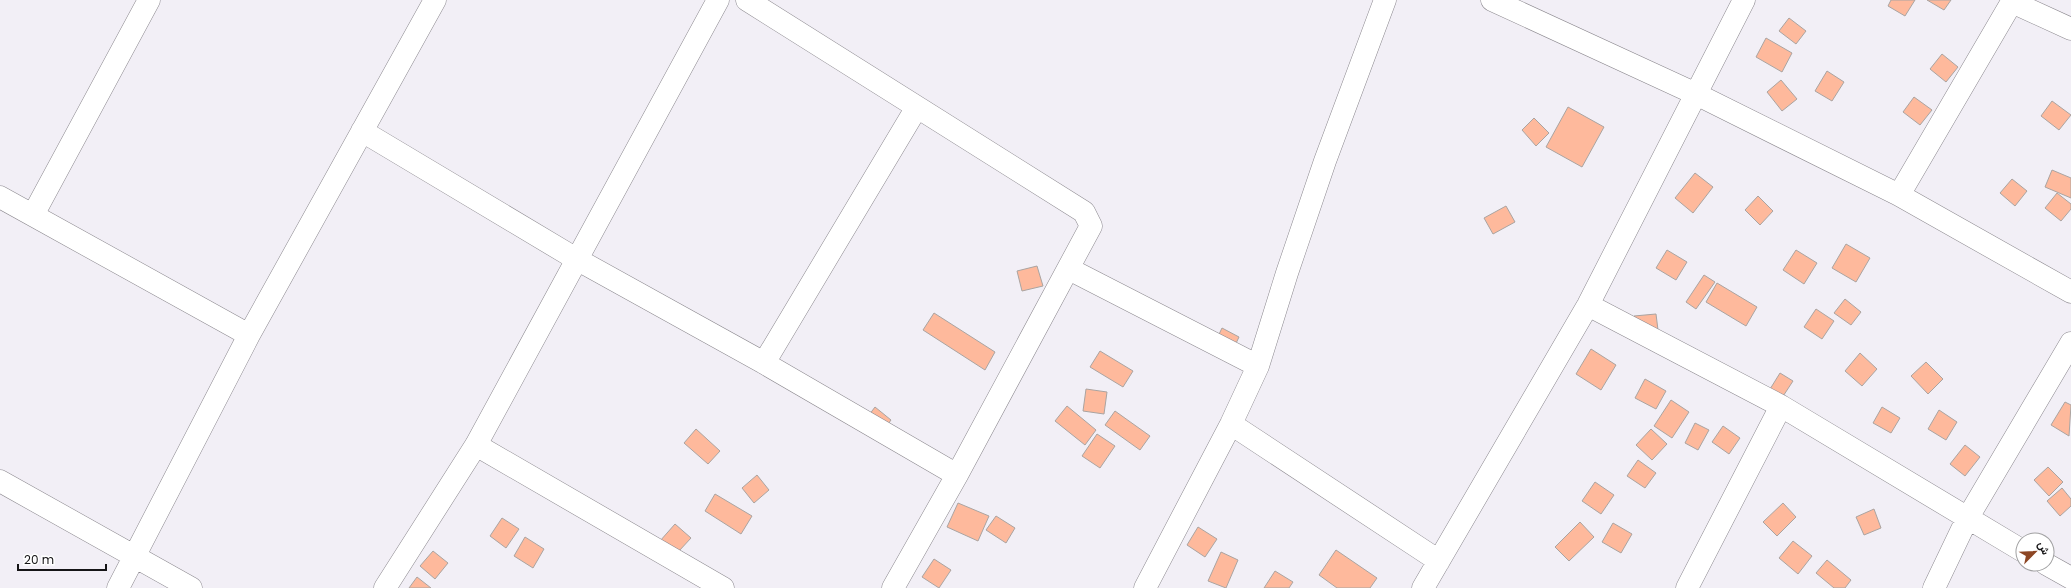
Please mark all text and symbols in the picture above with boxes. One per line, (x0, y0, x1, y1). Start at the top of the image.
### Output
north arrow (2015, 532, 2055, 572)
text: ش (2034, 539, 2054, 557)
scale bar (18, 546, 106, 572)
text: 20 m (24, 551, 54, 568)

